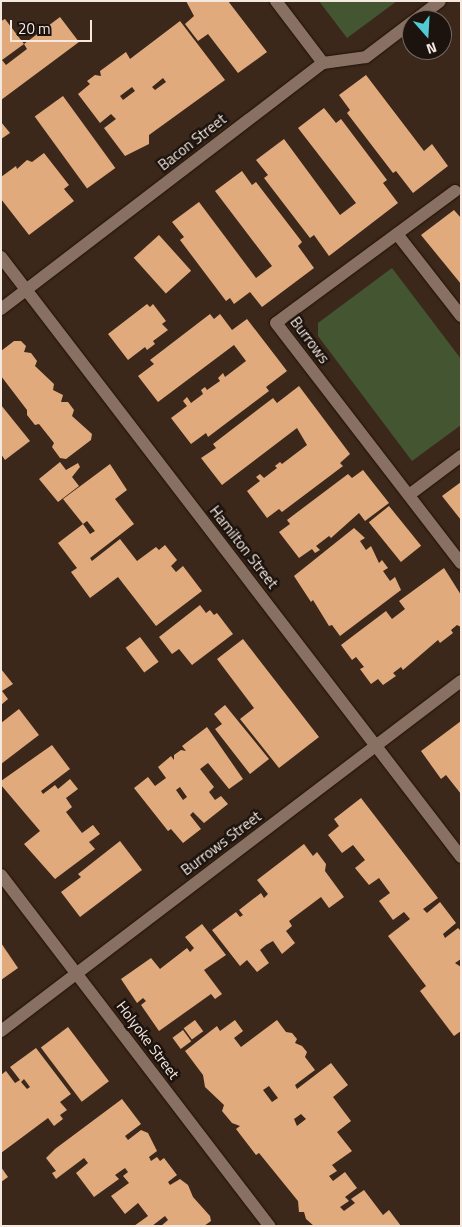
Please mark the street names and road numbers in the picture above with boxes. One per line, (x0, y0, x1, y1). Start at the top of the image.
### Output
street label: Bacon Street (154, 110, 230, 174)
street label: Burrows (287, 313, 333, 367)
street label: Hamilton Street (206, 502, 282, 592)
street label: Burrows Street (177, 807, 265, 879)
street label: Holyoke Street (113, 997, 183, 1083)

